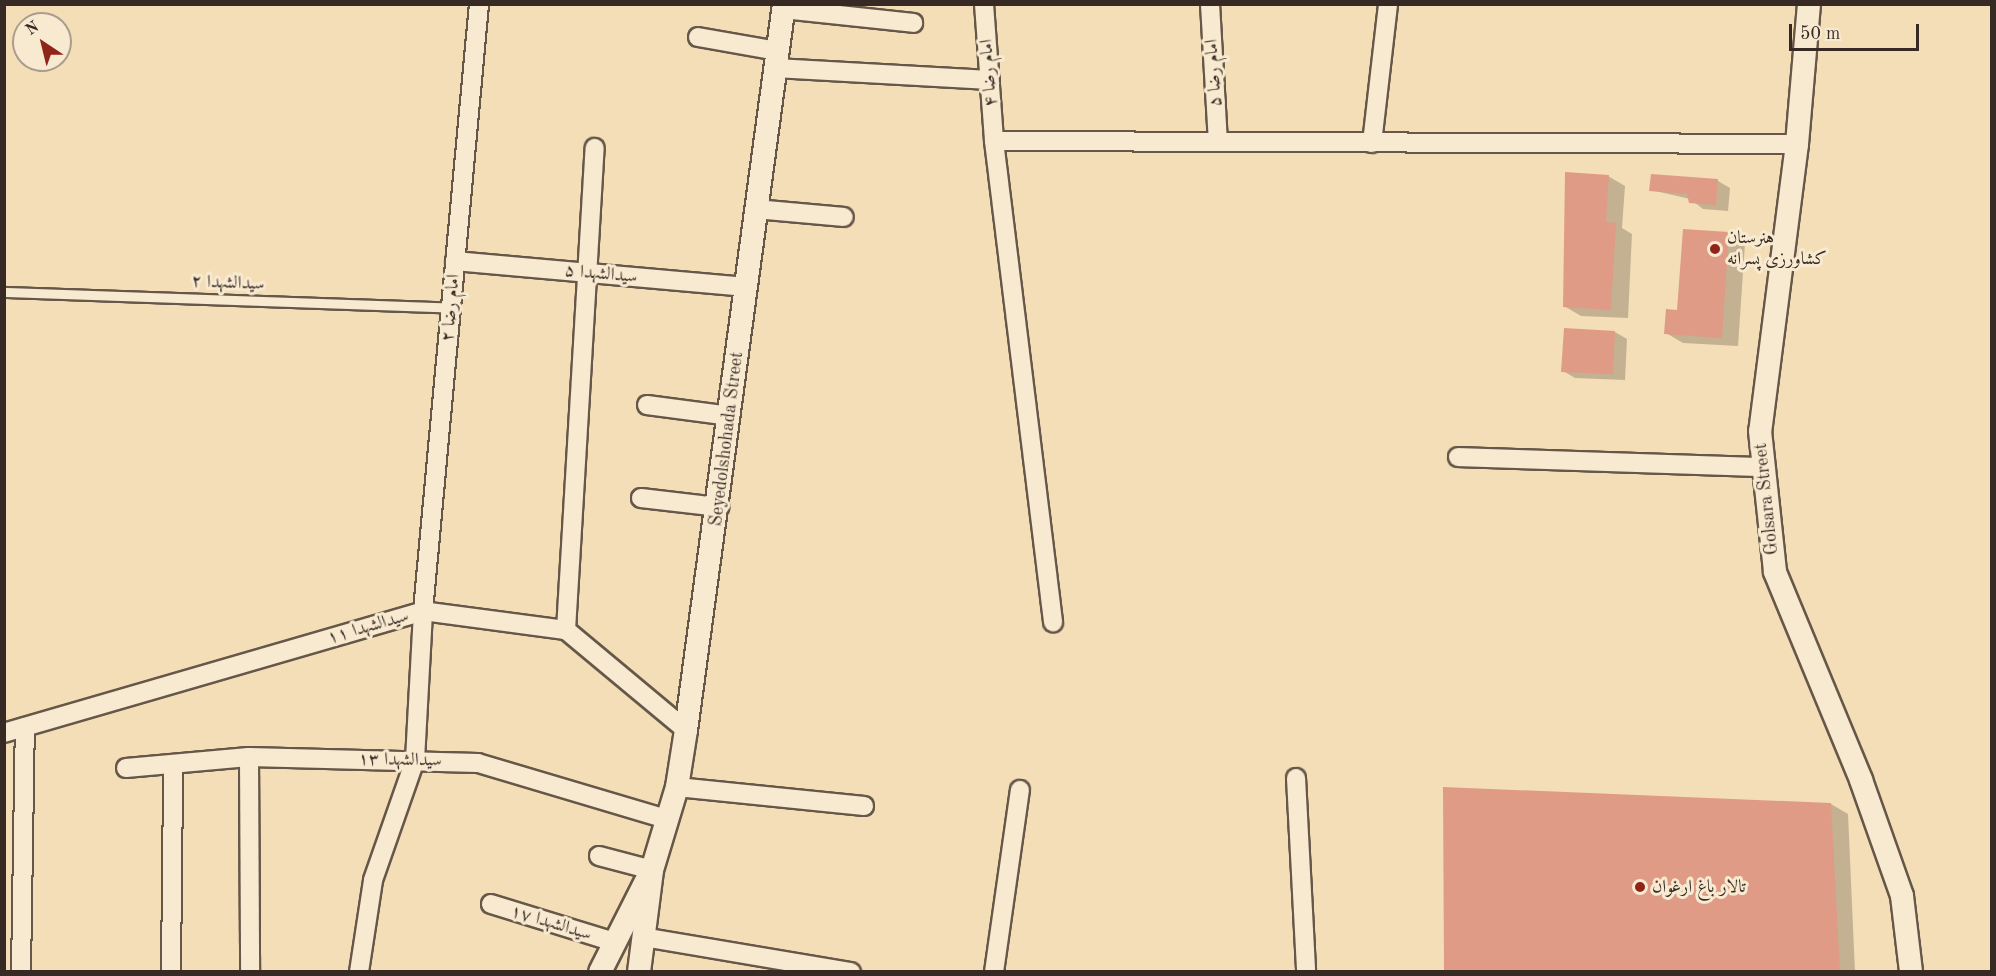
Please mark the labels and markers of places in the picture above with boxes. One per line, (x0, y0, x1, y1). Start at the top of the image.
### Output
place label: هنرستان کشاورزی پسرانه (1727, 228, 1827, 270)
marker: هنرستان کشاورزی پسرانه (1708, 242, 1722, 256)
place label: تالار باغ ارغوان (1652, 876, 1746, 898)
marker: تالار باغ ارغوان (1633, 880, 1647, 894)

